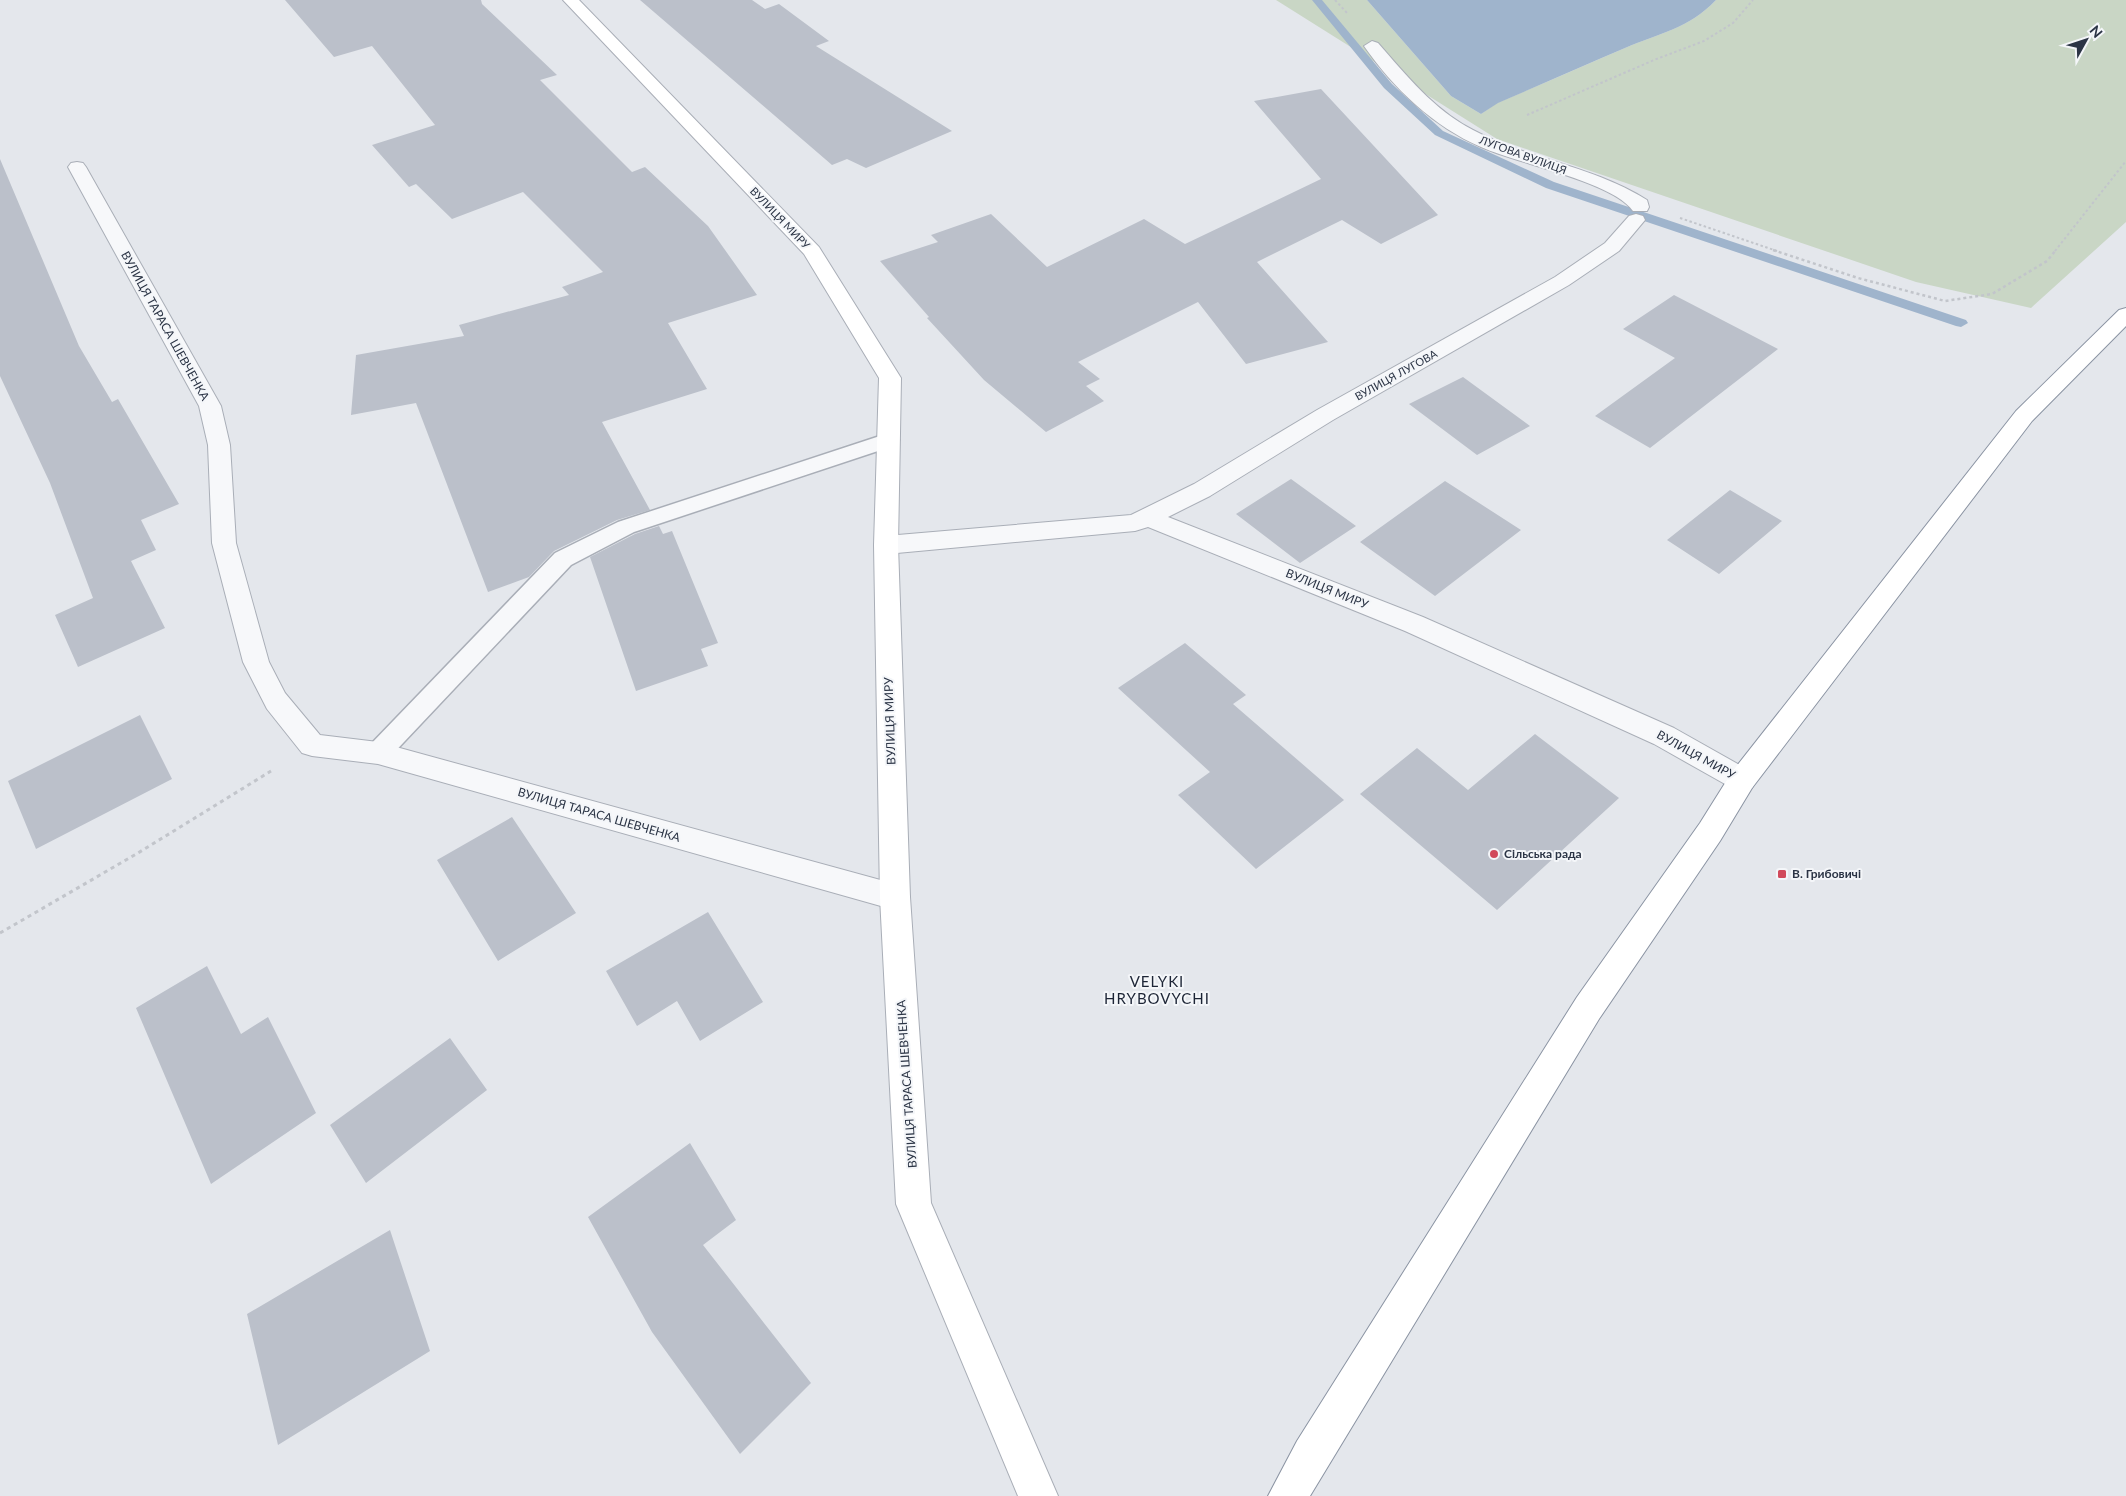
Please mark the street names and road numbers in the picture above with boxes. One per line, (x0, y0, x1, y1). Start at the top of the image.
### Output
street label: ЛУГОВА ВУЛИЦЯ (1477, 132, 1569, 176)
street label: ВУЛИЦЯ МИРУ (748, 184, 813, 251)
street label: ВУЛИЦЯ ТАРАСА ШЕВЧЕНКА (118, 248, 213, 404)
street label: ВУЛИЦЯ ЛУГОВА (1352, 346, 1440, 403)
street label: ВУЛИЦЯ МИРУ (1284, 565, 1371, 612)
street label: ВУЛИЦЯ МИРУ (880, 676, 899, 765)
street label: ВУЛИЦЯ МИРУ (1654, 727, 1739, 783)
street label: ВУЛИЦЯ ТАРАСА ШЕВЧЕНКА (516, 784, 683, 845)
street label: ВУЛИЦЯ ТАРАСА ШЕВЧЕНКА (893, 999, 920, 1169)

